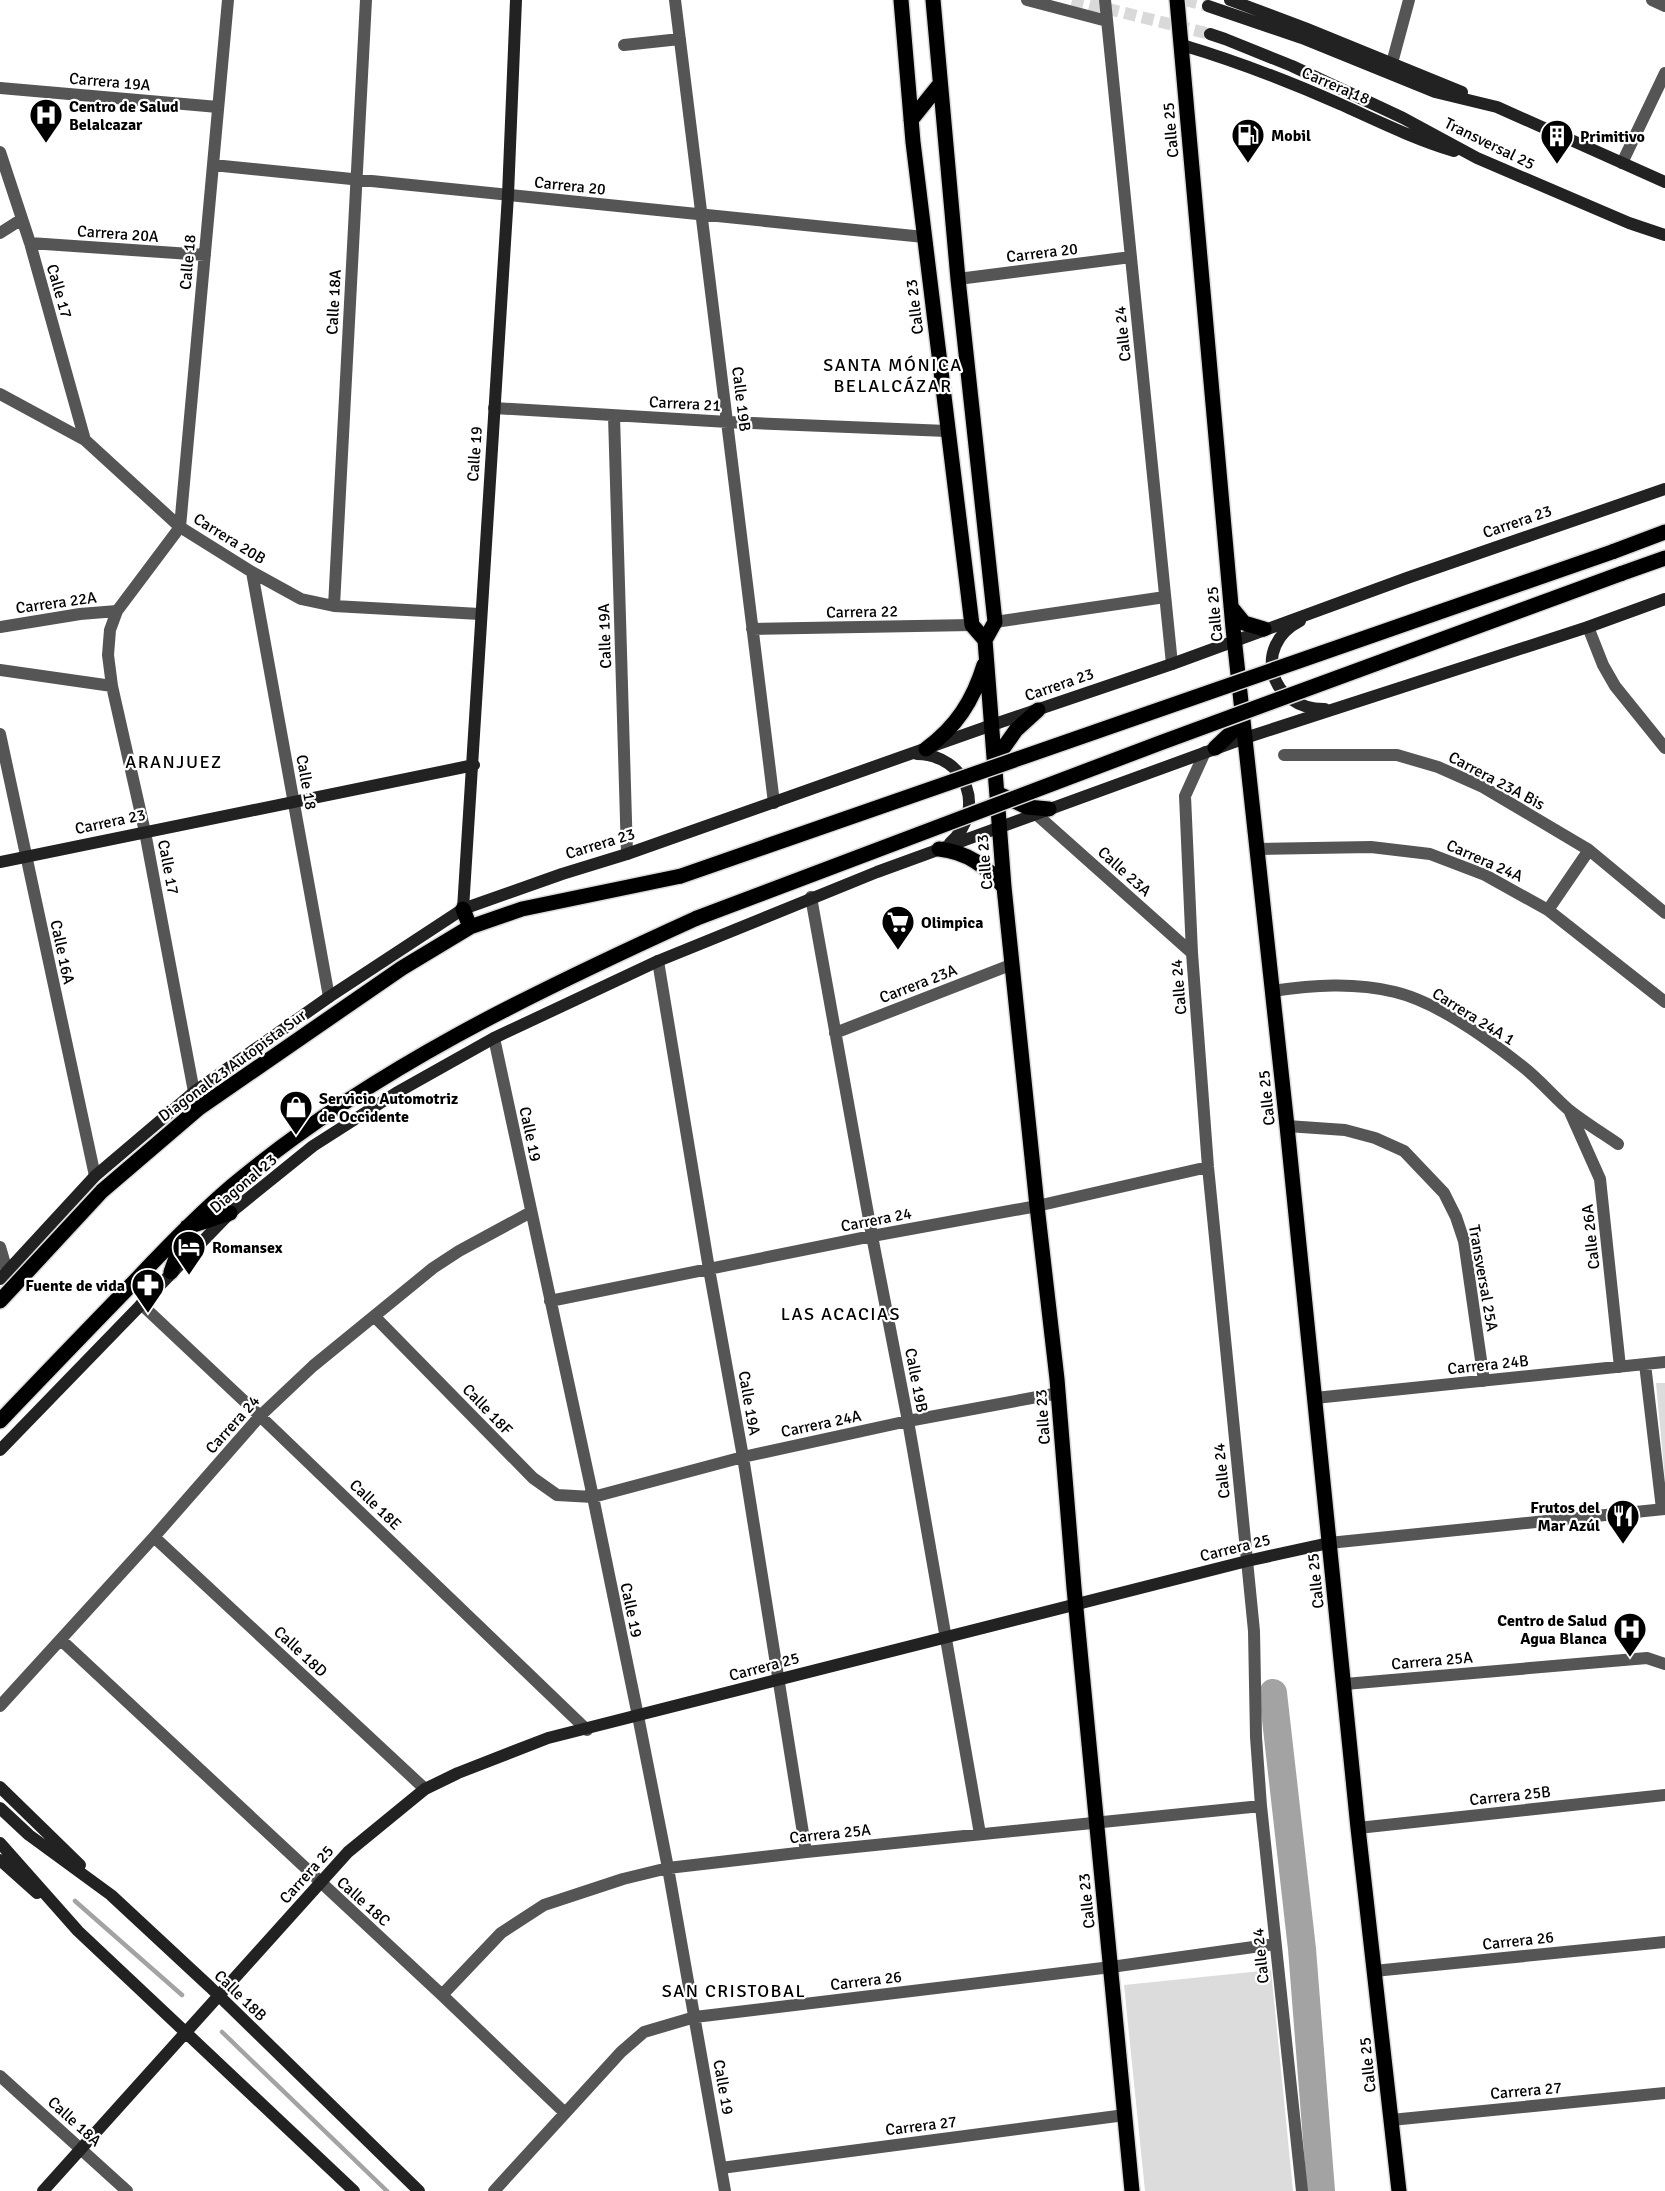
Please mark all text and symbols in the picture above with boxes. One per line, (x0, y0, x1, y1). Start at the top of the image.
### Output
street label: Carrera 18 (1299, 63, 1373, 109)
street label: Carrera 19A (68, 68, 152, 96)
hospital icon: Centro de Salud Belalcazar (28, 97, 64, 144)
place label: Centro de Salud Belalcazar (69, 97, 179, 135)
street label: Calle 25 (1159, 101, 1183, 158)
street label: Transversal 25 (1441, 113, 1538, 174)
fuel station icon: Mobil (1230, 117, 1266, 164)
building icon: Primitivo (1539, 118, 1575, 165)
place label: Mobil (1271, 126, 1311, 146)
place label: Primitivo (1580, 127, 1645, 147)
street label: Carrera 20 (533, 172, 607, 200)
street label: Carrera 20A (77, 221, 160, 247)
street label: Calle 18 (176, 234, 200, 291)
street label: Carrera 20 (1005, 239, 1079, 267)
street label: Calle 17 (42, 262, 76, 321)
street label: Calle 18A (322, 269, 346, 335)
street label: Calle 23 (902, 278, 928, 336)
street label: Calle 24 (1110, 305, 1136, 363)
district label: SANTA MÓNICA BELALCÁZAR (823, 354, 963, 397)
street label: Calle 19B (727, 366, 755, 433)
street label: Carrera 21 (649, 392, 721, 416)
street label: Calle 19 (463, 426, 487, 482)
street label: Carrera 23 (1480, 501, 1555, 543)
street label: Carrera 20B (190, 509, 269, 569)
street label: Calle 25 (1203, 585, 1227, 642)
street label: Carrera 22A (14, 587, 98, 619)
street label: Carrera 22 (826, 601, 898, 623)
street label: Calle 19A (594, 603, 616, 669)
street label: Carrera 23 (1022, 664, 1097, 706)
street label: Carrera 23A Bis (1445, 747, 1548, 815)
district label: ARANJUEZ (125, 751, 223, 773)
street label: Calle 18 (291, 753, 321, 811)
street label: Carrera 23 (73, 805, 147, 839)
street label: Carrera 23 (563, 824, 638, 864)
street label: Calle 23 (973, 833, 997, 890)
street label: Carrera 24A (1443, 835, 1526, 887)
street label: Calle 17 (153, 838, 183, 896)
street label: Calle 23A (1093, 842, 1155, 901)
supermarket icon: Olimpica (880, 904, 916, 951)
place label: Olimpica (921, 913, 983, 933)
street label: Calle 16A (45, 918, 79, 986)
street label: Calle 24 (1167, 958, 1191, 1015)
street label: Carrera 23A (877, 960, 960, 1008)
street label: Carrera 24A 1 (1428, 984, 1519, 1050)
street label: Diagonal 23 Autopista Sur (155, 1005, 311, 1126)
street label: Calle 25 (1254, 1069, 1280, 1127)
shop icon: Servicio Automotriz de Occidente (278, 1089, 314, 1136)
place label: Servicio Automotriz de Occidente (319, 1089, 458, 1127)
street label: Calle 19 (514, 1105, 546, 1163)
street label: Diagonal 23 (206, 1150, 281, 1218)
street label: Carrera 24 (839, 1203, 914, 1237)
street label: Calle 26A (1578, 1203, 1604, 1270)
street label: Transversal 25A (1464, 1223, 1502, 1333)
hotel icon: Romansex (171, 1229, 207, 1276)
place label: Romansex (212, 1238, 283, 1258)
pharmacy icon: Fuente de vida (130, 1267, 166, 1314)
place label: Fuente de vida (25, 1276, 125, 1296)
district label: LAS ACACIAS (781, 1303, 901, 1325)
street label: Calle 19B (900, 1346, 932, 1414)
street label: Carrera 24B (1447, 1351, 1530, 1379)
street label: Calle 19A (733, 1369, 765, 1437)
street label: Calle 18F (458, 1380, 517, 1440)
street label: Calle 23 (1031, 1389, 1055, 1445)
street label: Carrera 24 (201, 1391, 264, 1458)
street label: Carrera 24A (779, 1406, 863, 1442)
street label: Calle 24 (1209, 1442, 1235, 1500)
street label: Calle 18E (345, 1475, 405, 1534)
place label: Frutos del Mar Azúl (1530, 1498, 1600, 1536)
restaurant icon: Frutos del Mar Azúl (1605, 1498, 1641, 1545)
street label: Carrera 25 (1198, 1530, 1273, 1566)
street label: Calle 25 (1303, 1552, 1329, 1610)
street label: Calle 19 (615, 1581, 647, 1639)
place label: Centro de Salud Agua Blanca (1497, 1611, 1607, 1649)
hospital icon: Centro de Salud Agua Blanca (1612, 1611, 1648, 1658)
street label: Calle 18D (269, 1622, 331, 1682)
street label: Carrera 25A (1391, 1647, 1474, 1675)
street label: Carrera 25 (727, 1648, 802, 1686)
street label: Carrera 25B (1469, 1782, 1552, 1810)
street label: Carrera 25A (788, 1820, 872, 1848)
street label: Carrera 25 (275, 1841, 338, 1908)
street label: Calle 18C (332, 1872, 394, 1931)
street label: Calle 23 (1074, 1872, 1100, 1930)
street label: Calle 24 (1248, 1927, 1274, 1985)
street label: Carrera 26 (1481, 1927, 1555, 1955)
street label: Calle 18B (210, 1966, 271, 2026)
street label: Carrera 26 (829, 1967, 903, 1995)
district label: SAN CRISTOBAL (662, 1980, 806, 2002)
street label: Calle 25 (1355, 2036, 1381, 2094)
street label: Calle 19 (708, 2058, 738, 2116)
street label: Carrera 27 (1489, 2078, 1563, 2104)
street label: Calle 18A (43, 2092, 105, 2151)
street label: Carrera 27 (884, 2112, 958, 2140)

